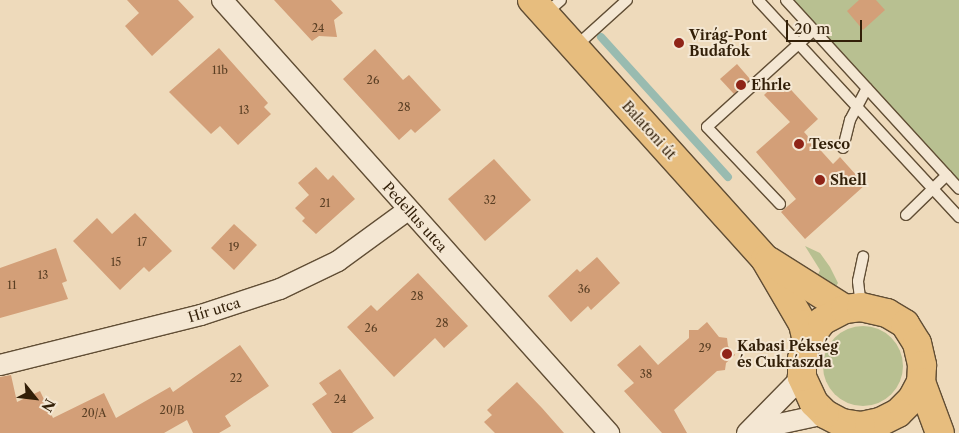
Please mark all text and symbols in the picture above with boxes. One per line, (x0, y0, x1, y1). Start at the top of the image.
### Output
scale bar (789, 10, 865, 42)
text: 20 m (794, 19, 830, 38)
house number: 24 (312, 21, 324, 35)
place label: Virág-Pont Budafok (689, 27, 767, 59)
marker: Virág-Pont Budafok (673, 37, 685, 49)
house number: 11b (212, 63, 228, 77)
house number: 26 (367, 73, 379, 87)
place label: Ehrle (751, 77, 791, 93)
marker: Ehrle (735, 79, 747, 91)
street label: Balatoni út (619, 97, 679, 163)
house number: 28 (398, 100, 410, 114)
house number: 13 (239, 103, 249, 117)
place label: Tesco (809, 136, 850, 152)
marker: Tesco (793, 138, 805, 150)
place label: Shell (830, 172, 867, 188)
marker: Shell (814, 174, 826, 186)
street label: Pedellus utca (379, 179, 451, 255)
house number: 32 (484, 193, 496, 207)
house number: 21 (320, 196, 330, 210)
house number: 17 (137, 235, 147, 249)
house number: 19 (228, 240, 240, 254)
house number: 15 (111, 255, 121, 269)
house number: 13 (38, 268, 48, 282)
house number: 11 (7, 278, 17, 292)
house number: 36 (578, 282, 590, 296)
house number: 28 (411, 289, 423, 303)
street label: Hír utca (186, 294, 242, 326)
house number: 28 (436, 316, 448, 330)
house number: 26 (365, 321, 377, 335)
place label: Kabasi Pékség és Cukrászda (737, 338, 838, 371)
house number: 29 (699, 341, 711, 355)
marker: Kabasi Pékség és Cukrászda (721, 348, 733, 360)
house number: 38 (640, 367, 652, 381)
house number: 22 (230, 371, 242, 385)
north arrow (10, 373, 60, 423)
house number: 24 (334, 392, 346, 406)
text: N (37, 396, 59, 415)
house number: 20/B (160, 403, 184, 417)
house number: 20/A (81, 406, 107, 420)

